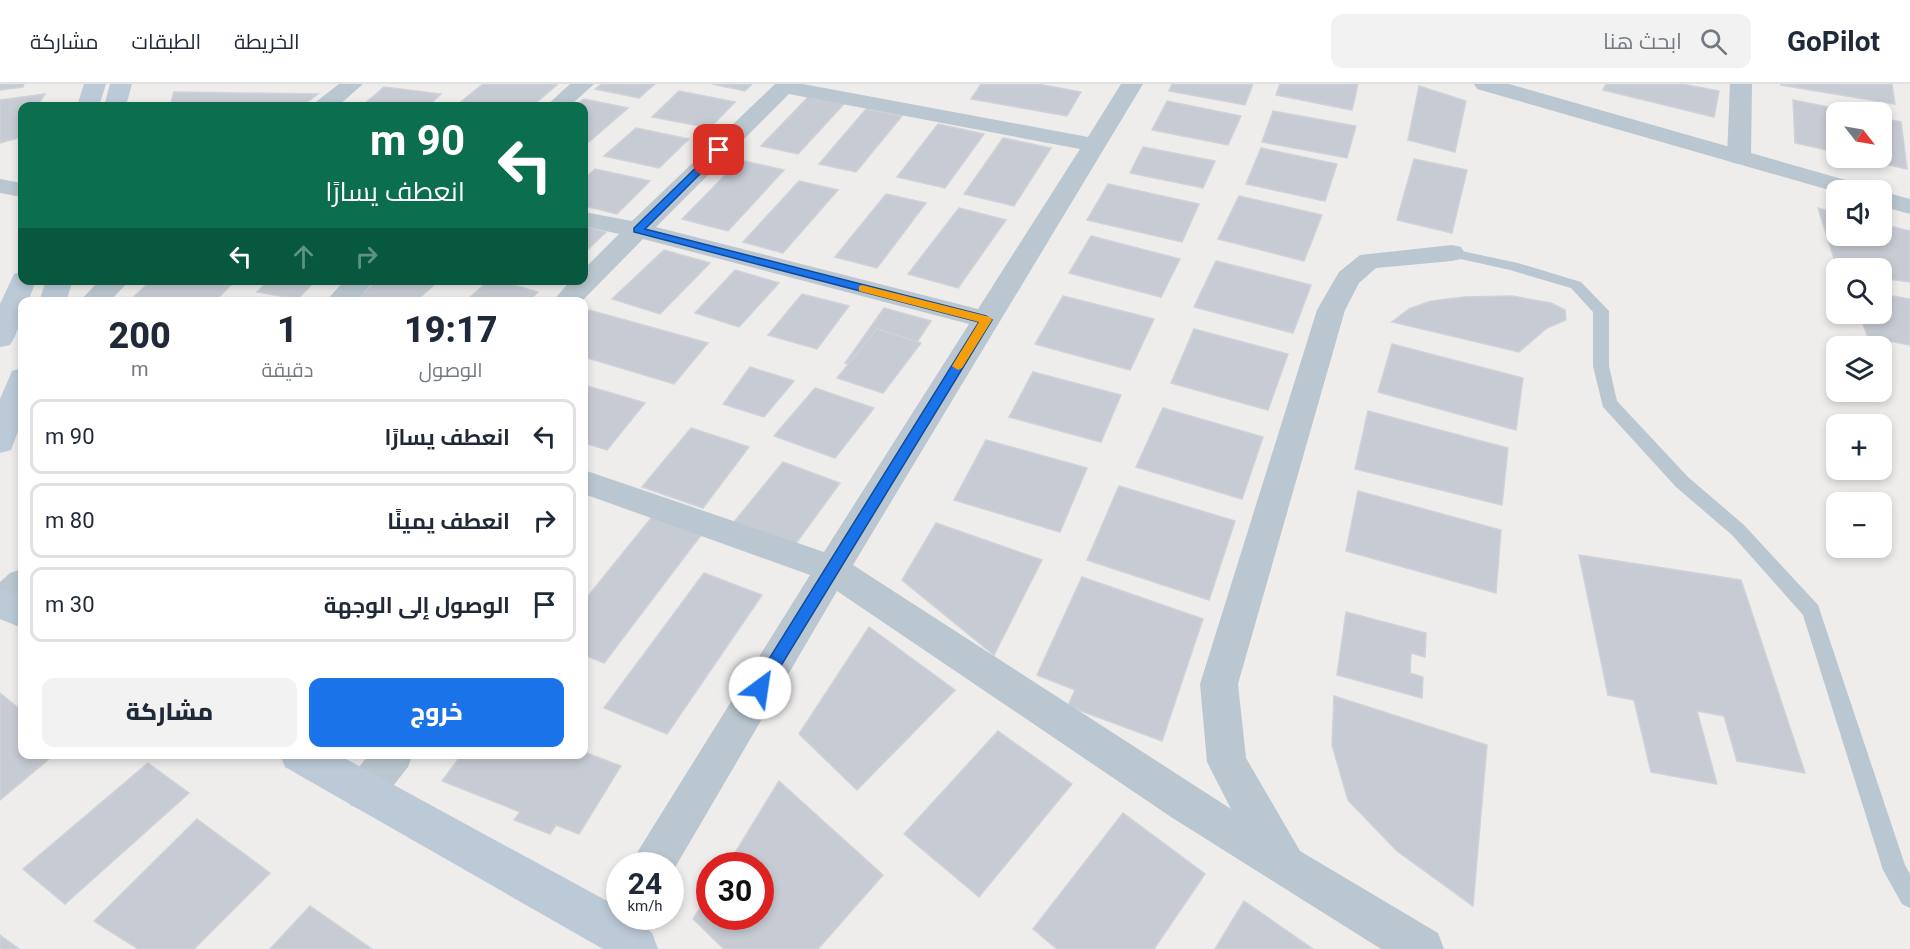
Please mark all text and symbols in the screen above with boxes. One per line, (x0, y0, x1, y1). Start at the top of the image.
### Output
search box (1331, 14, 1751, 68)
icon: search (1697, 25, 1730, 58)
text: GoPilot (1787, 25, 1880, 58)
text: ابحث هنا (1603, 29, 1682, 54)
text: مشاركة (30, 30, 99, 54)
text: الطبقات (132, 30, 201, 54)
text: الخريطة (234, 30, 300, 54)
north arrow (1826, 102, 1892, 168)
map controls (1826, 102, 1892, 558)
text: 90 m (370, 116, 465, 165)
pin (693, 124, 744, 175)
icon: left (486, 126, 564, 204)
icon: arrive (702, 133, 735, 166)
text: انعطف يسارًا (325, 176, 465, 208)
button: sound (1826, 180, 1892, 246)
icon: left (224, 240, 257, 273)
icon: ahead (287, 240, 320, 273)
icon: right (350, 240, 383, 273)
button: search (1826, 258, 1892, 324)
text: 1 (277, 309, 298, 351)
text: 19:17 (404, 309, 497, 351)
text: 200 (109, 315, 171, 357)
button: layers (1826, 336, 1892, 402)
text: m (131, 357, 148, 381)
text: دقيقة (261, 358, 313, 382)
text: الوصول (419, 358, 483, 382)
button: + (1826, 414, 1892, 480)
icon: left (528, 420, 561, 453)
text: 90 m (45, 424, 95, 449)
text: انعطف يسارًا (385, 425, 510, 450)
button: − (1826, 492, 1892, 558)
icon: right (528, 504, 561, 537)
text: 80 m (45, 508, 95, 533)
text: انعطف يمينًا (387, 509, 510, 534)
icon: arrive (528, 588, 561, 621)
text: 30 m (45, 592, 95, 617)
text: الوصول إلى الوجهة (324, 593, 510, 618)
position arrow (728, 656, 792, 720)
button: مشاركة (42, 678, 297, 747)
button: خروج (309, 678, 564, 747)
speed limit sign: 30 (696, 852, 774, 930)
text: 24 (628, 866, 662, 901)
text: km/h (627, 897, 663, 915)

